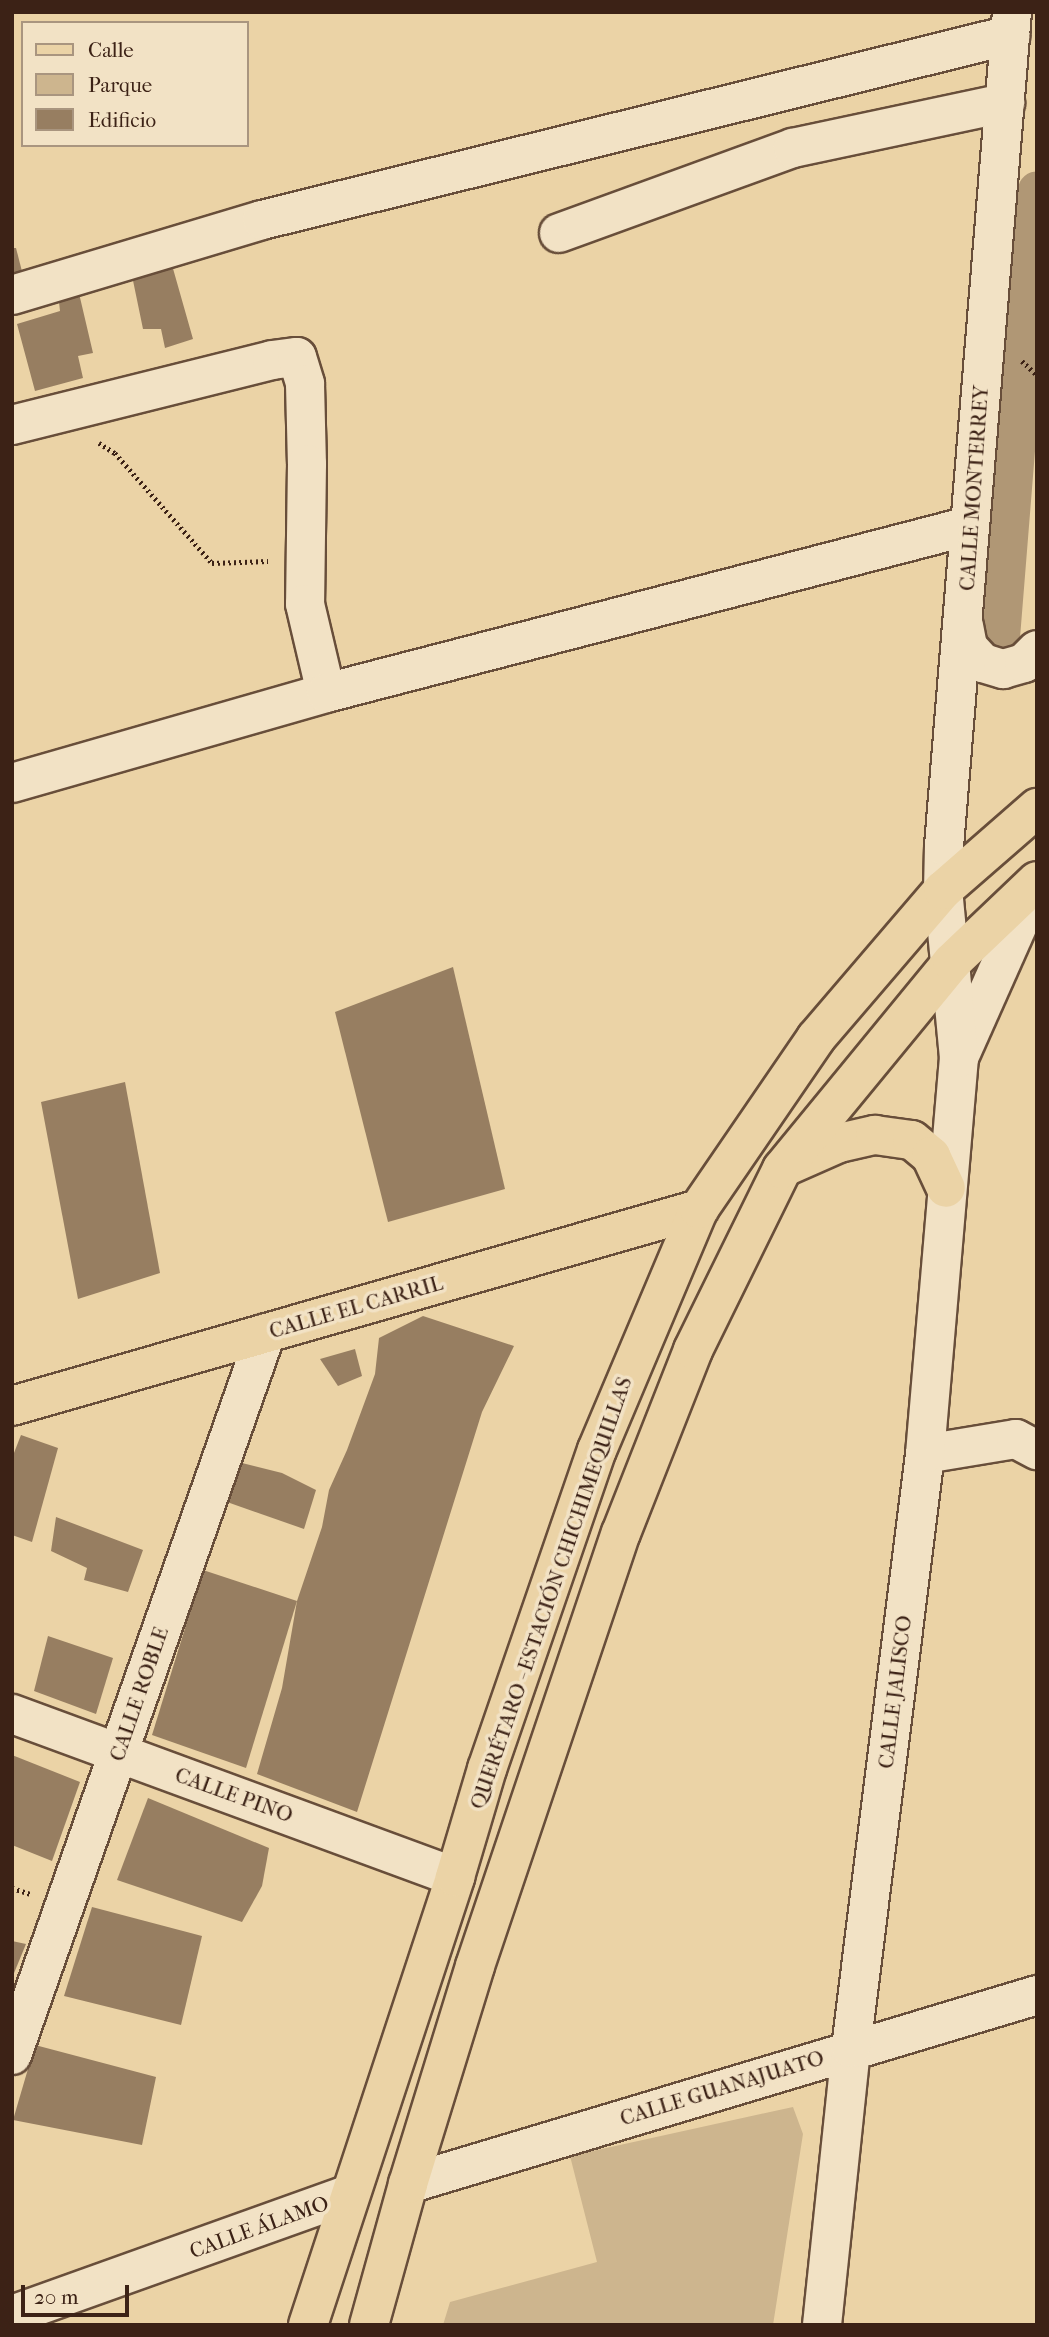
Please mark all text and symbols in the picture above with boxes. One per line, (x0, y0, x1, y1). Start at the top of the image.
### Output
legend (21, 21, 248, 147)
text: Calle (88, 38, 134, 62)
text: Parque (88, 73, 152, 97)
text: Edificio (88, 108, 156, 132)
street label: CALLE MONTERREY (954, 384, 994, 592)
street label: CALLE EL CARRIL (266, 1270, 446, 1344)
street label: QUERÉTARO - ESTACIÓN CHICHIMEQUILLAS (465, 1374, 637, 1812)
street label: CALLE JALISCO (873, 1614, 917, 1770)
street label: CALLE ROBLE (104, 1624, 174, 1764)
street label: CALLE PINO (172, 1762, 296, 1828)
street label: CALLE GUANAJUATO (617, 2045, 827, 2131)
street label: CALLE ÁLAMO (186, 2190, 332, 2264)
scale bar (24, 2270, 133, 2314)
text: 20 m (34, 2285, 78, 2309)

